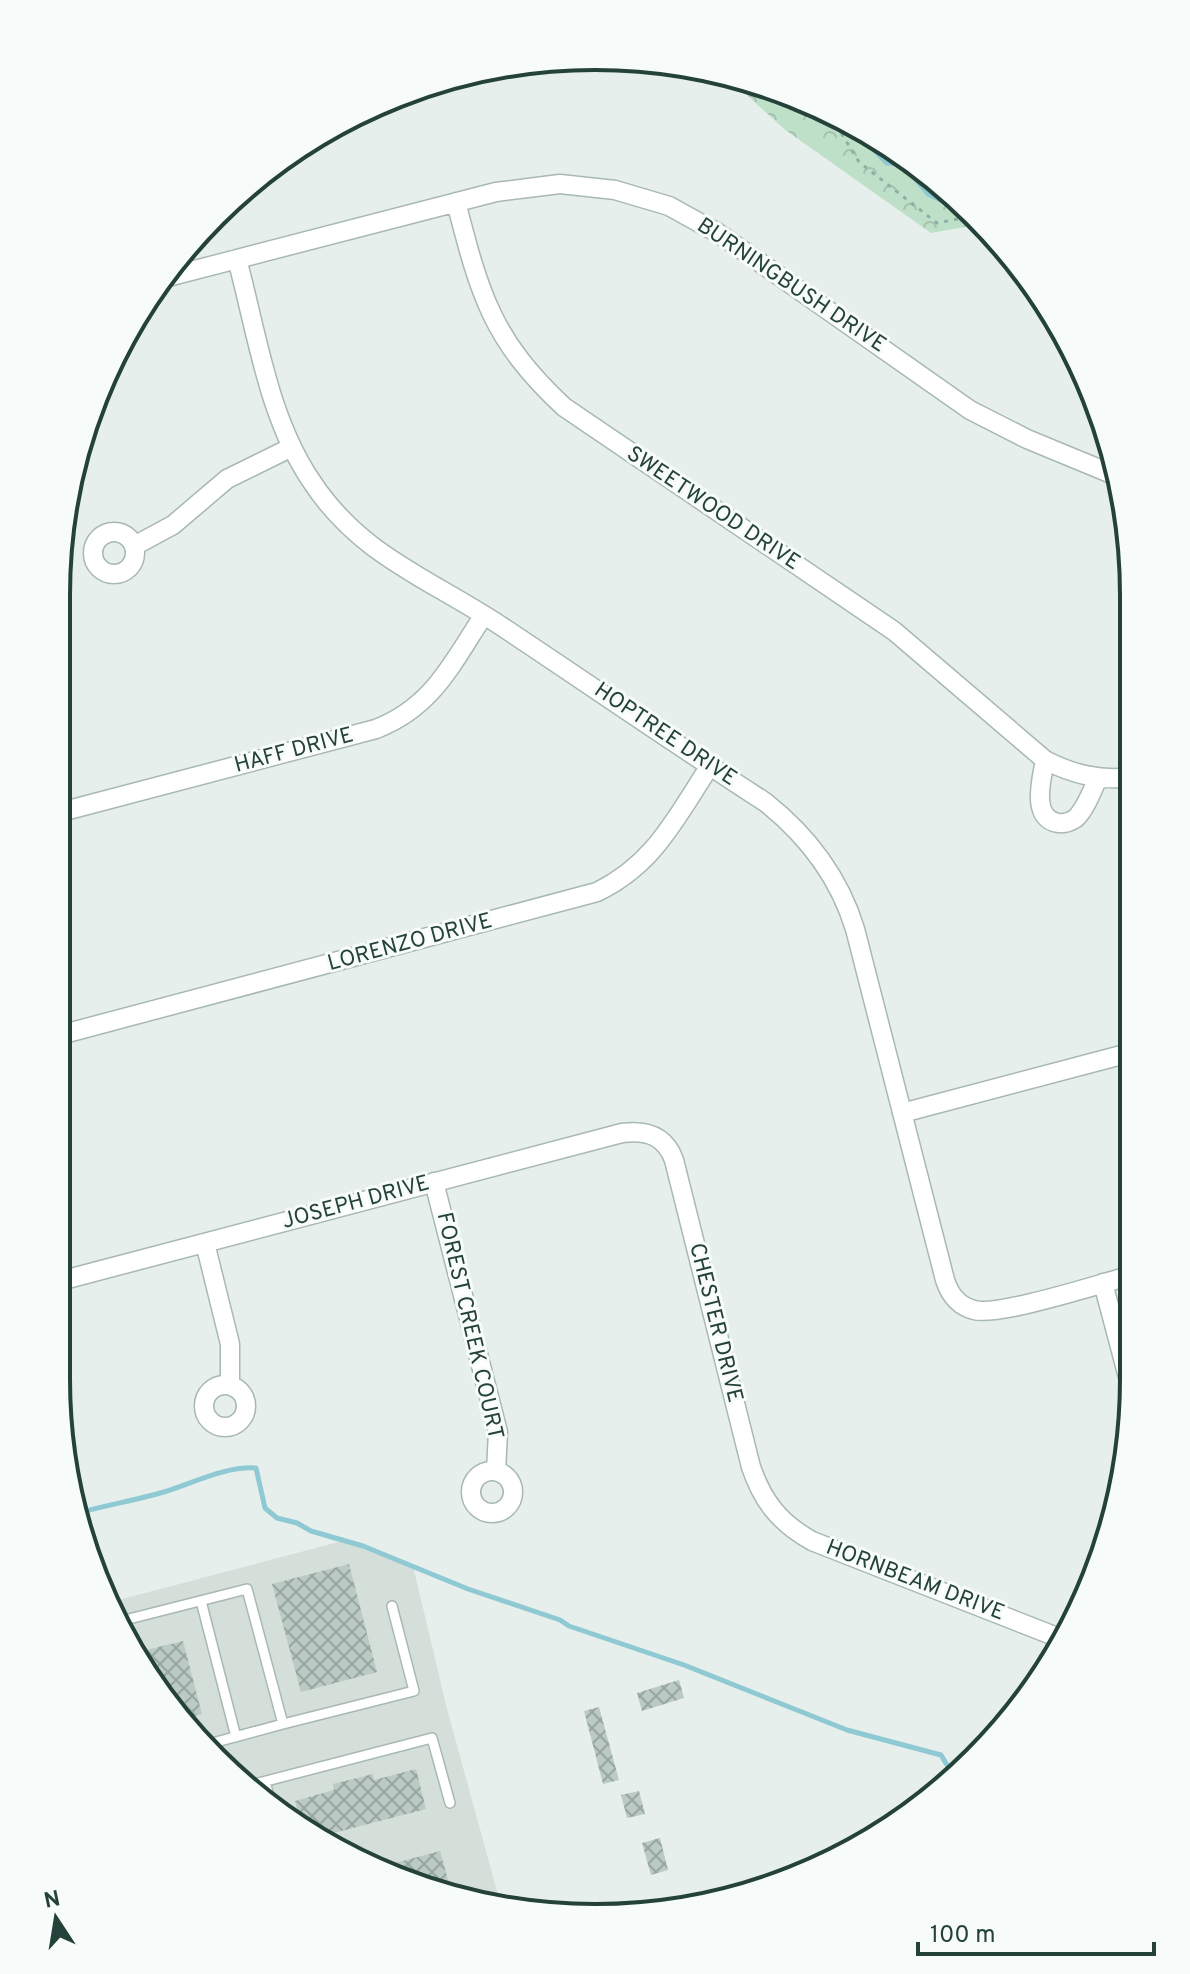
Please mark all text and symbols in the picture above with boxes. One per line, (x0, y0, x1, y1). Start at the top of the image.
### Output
street label: BURNINGBUSH DRIVE (691, 213, 891, 359)
street label: SWEETWOOD DRIVE (621, 441, 805, 577)
street label: HOPTREE DRIVE (588, 677, 742, 793)
street label: HAFF DRIVE (232, 722, 356, 780)
street label: LORENZO DRIVE (325, 908, 495, 978)
street label: JOSEPH DRIVE (279, 1170, 433, 1236)
street label: FOREST CREEK COURT (430, 1210, 508, 1442)
street label: CHESTER DRIVE (682, 1240, 748, 1406)
street label: HORNBEAM DRIVE (822, 1535, 1008, 1627)
north arrow (16, 1878, 96, 1958)
text: N (42, 1886, 63, 1916)
scale bar (918, 1906, 1154, 1956)
text: 100 m (930, 1921, 996, 1951)

